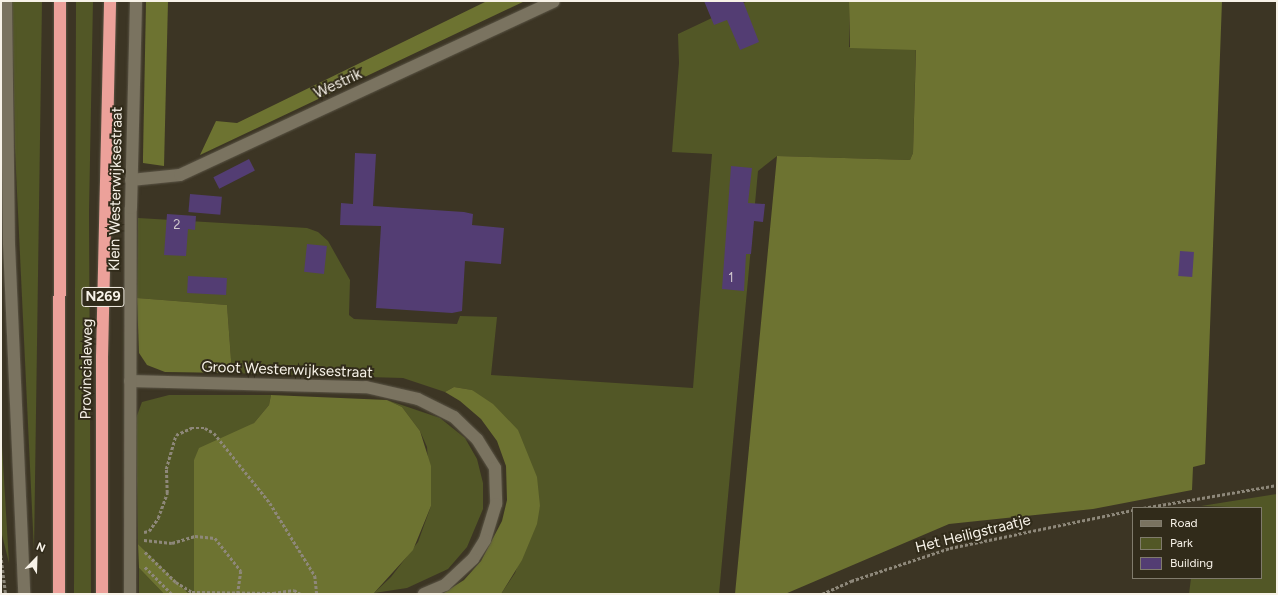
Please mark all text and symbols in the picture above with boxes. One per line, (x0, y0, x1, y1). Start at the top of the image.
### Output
street label: Westrik (311, 65, 365, 103)
street label: Klein Westerwijksestraat (106, 107, 126, 271)
house number: 2 (173, 217, 181, 233)
house number: 1 (728, 270, 734, 286)
road number: N269 (81, 285, 125, 309)
street label: Provincialeweg (77, 318, 97, 420)
street label: Groot Westerwijksestraat (201, 358, 373, 382)
legend (1132, 507, 1262, 579)
street label: Het Heiligstraatje (913, 511, 1033, 557)
text: Road (1170, 516, 1198, 530)
text: Park (1170, 536, 1193, 550)
north arrow (16, 539, 56, 579)
text: N (34, 540, 47, 555)
text: Building (1170, 556, 1213, 570)

